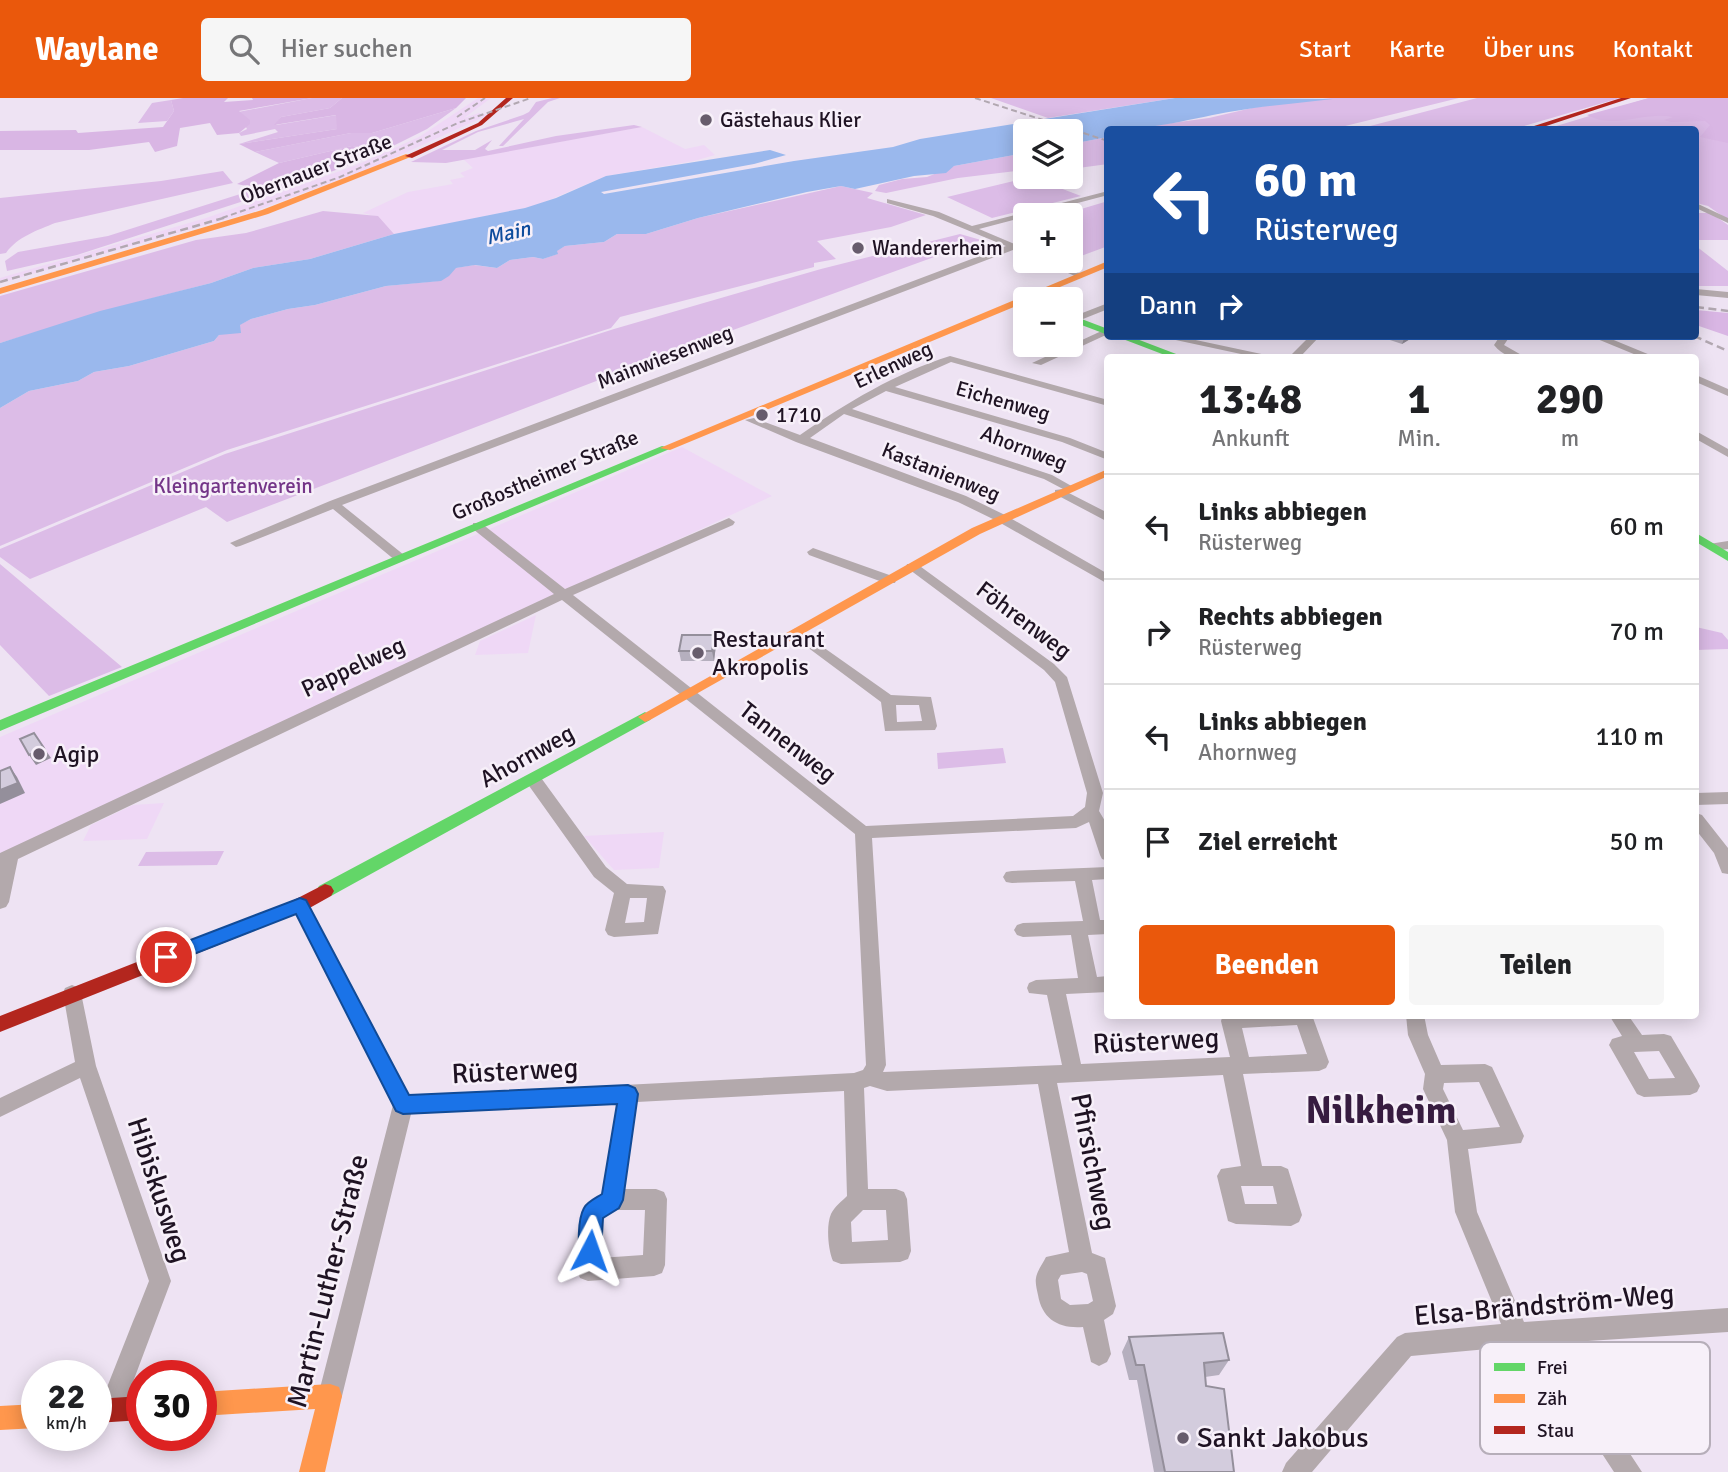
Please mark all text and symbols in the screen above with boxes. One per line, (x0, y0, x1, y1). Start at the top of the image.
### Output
search box (201, 18, 691, 81)
text: Waylane (35, 29, 159, 70)
icon: search (225, 30, 263, 68)
text: Hier suchen (281, 33, 413, 65)
text: Start (1299, 34, 1351, 64)
text: Karte (1389, 34, 1445, 64)
text: Über uns (1483, 34, 1575, 64)
text: Kontakt (1613, 34, 1693, 64)
place label: Gästehaus Klier (720, 107, 861, 133)
marker: Gästehaus Klier (698, 112, 714, 128)
map controls (1013, 119, 1083, 357)
button: layers (1013, 119, 1083, 189)
street label: Obernauer Straße (236, 128, 396, 210)
text: 60 m (1254, 150, 1357, 210)
icon: left (1139, 154, 1230, 245)
button: + (1013, 203, 1083, 273)
text: Rüsterweg (1254, 210, 1399, 249)
water label: Main (483, 215, 533, 251)
place label: Wandererheim (872, 235, 1003, 261)
marker: Wandererheim (850, 240, 866, 256)
button: − (1013, 287, 1083, 357)
icon: right (1211, 287, 1249, 325)
text: Dann (1139, 290, 1197, 322)
street label: Mainwiesenweg (593, 319, 737, 395)
street label: Erlenweg (850, 336, 936, 394)
text: 13:48 (1199, 374, 1302, 425)
text: 1 (1408, 374, 1430, 425)
text: 290 (1536, 374, 1604, 425)
street label: Eichenweg (953, 375, 1053, 427)
place label: 1710 (776, 402, 821, 428)
marker: 1710 (754, 407, 770, 423)
street label: Ahornweg (977, 420, 1071, 476)
street label: Großostheimer Straße (448, 424, 642, 526)
text: Ankunft (1212, 424, 1290, 453)
text: Min. (1397, 424, 1441, 453)
text: m (1561, 424, 1579, 453)
street label: Kastanienweg (878, 436, 1004, 508)
park label: Kleingartenverein (153, 473, 313, 499)
text: Links abbiegen (1198, 496, 1367, 528)
icon: left (1139, 508, 1177, 546)
text: 60 m (1609, 511, 1664, 543)
text: Rüsterweg (1198, 528, 1302, 557)
street label: Föhrenweg (970, 574, 1078, 666)
text: Rechts abbiegen (1198, 601, 1383, 633)
icon: right (1139, 613, 1177, 651)
text: 70 m (1609, 616, 1664, 648)
place label: Restaurant Akropolis (712, 624, 825, 682)
street label: Pappelweg (296, 630, 410, 704)
text: Rüsterweg (1198, 633, 1302, 662)
marker: Restaurant Akropolis (690, 645, 706, 661)
street label: Tannenweg (734, 695, 842, 789)
text: Links abbiegen (1198, 706, 1367, 738)
street label: Ahornweg (474, 718, 580, 794)
icon: left (1139, 718, 1177, 756)
text: 110 m (1595, 721, 1664, 753)
text: Ahornweg (1198, 738, 1297, 767)
place label: Agip (53, 739, 99, 769)
marker: Agip (31, 746, 47, 762)
icon: arrive (1139, 823, 1177, 861)
text: Ziel erreicht (1198, 826, 1338, 858)
text: 50 m (1609, 826, 1664, 858)
button: Beenden (1139, 925, 1395, 1005)
button: Teilen (1409, 925, 1664, 1005)
pin (136, 927, 196, 987)
icon: arrive (147, 938, 185, 976)
street label: Rüsterweg (1092, 1021, 1220, 1061)
street label: Rüsterweg (451, 1051, 579, 1091)
district label: Nilkheim (1305, 1087, 1457, 1134)
street label: Pfirsichweg (1063, 1090, 1123, 1234)
street label: Hibiskusweg (120, 1113, 198, 1267)
street label: Martin-Luther-Straße (280, 1151, 376, 1411)
position arrow (553, 1214, 627, 1288)
street label: Elsa-Brändström-Weg (1412, 1277, 1676, 1333)
legend (1480, 1342, 1710, 1454)
text: Frei (1537, 1356, 1568, 1380)
speed limit sign: 30 (126, 1360, 217, 1451)
text: 22 (48, 1375, 85, 1418)
text: Zäh (1537, 1387, 1567, 1411)
text: km/h (46, 1412, 87, 1434)
text: Stau (1537, 1419, 1574, 1443)
place label: Sankt Jakobus (1197, 1421, 1368, 1455)
marker: Sankt Jakobus (1175, 1430, 1191, 1446)

